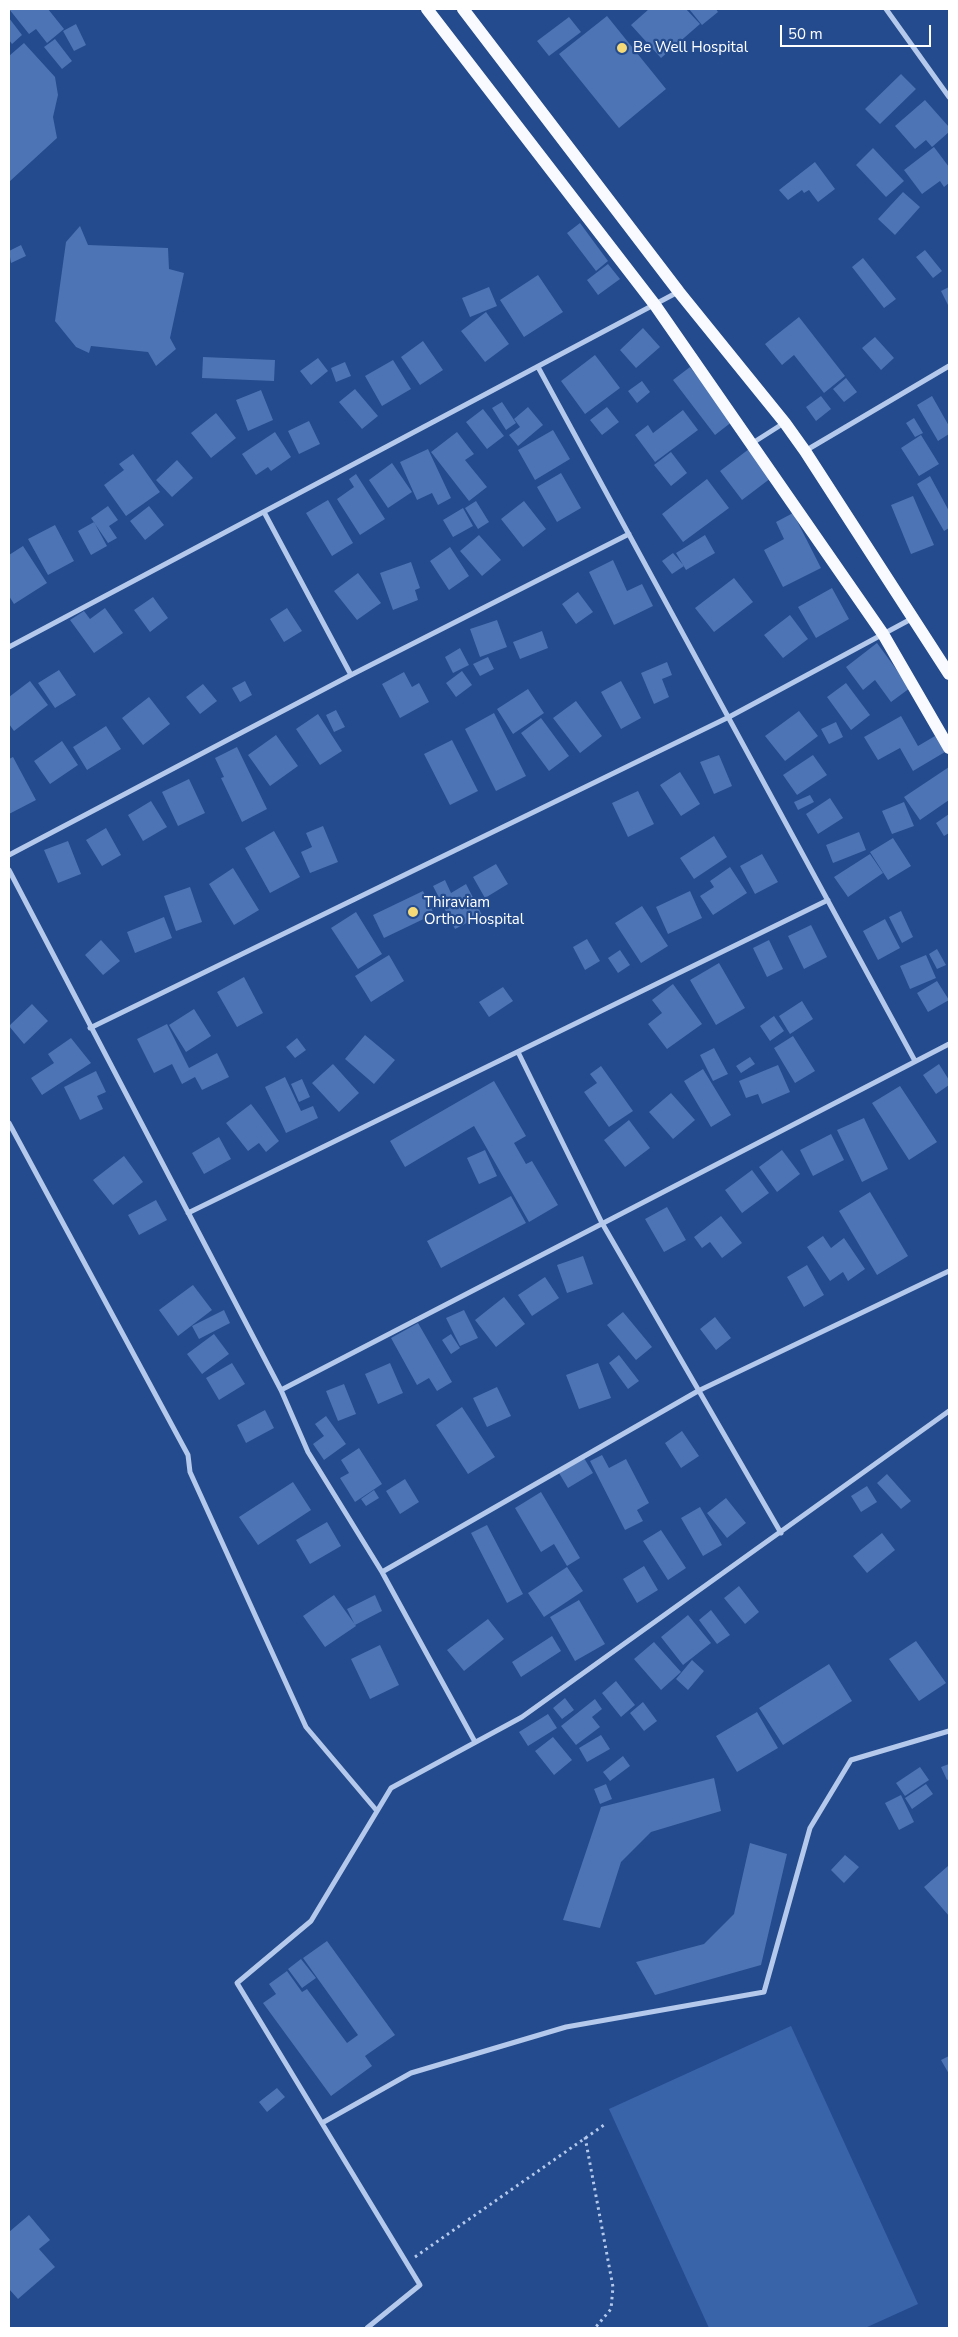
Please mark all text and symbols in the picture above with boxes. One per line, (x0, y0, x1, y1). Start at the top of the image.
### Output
scale bar (783, 15, 934, 47)
text: 50 m (788, 24, 823, 44)
place label: Be Well Hospital (633, 39, 748, 57)
marker: Be Well Hospital (615, 41, 629, 55)
place label: Thiraviam Ortho Hospital (424, 894, 524, 929)
marker: Thiraviam Ortho Hospital (406, 905, 420, 919)

